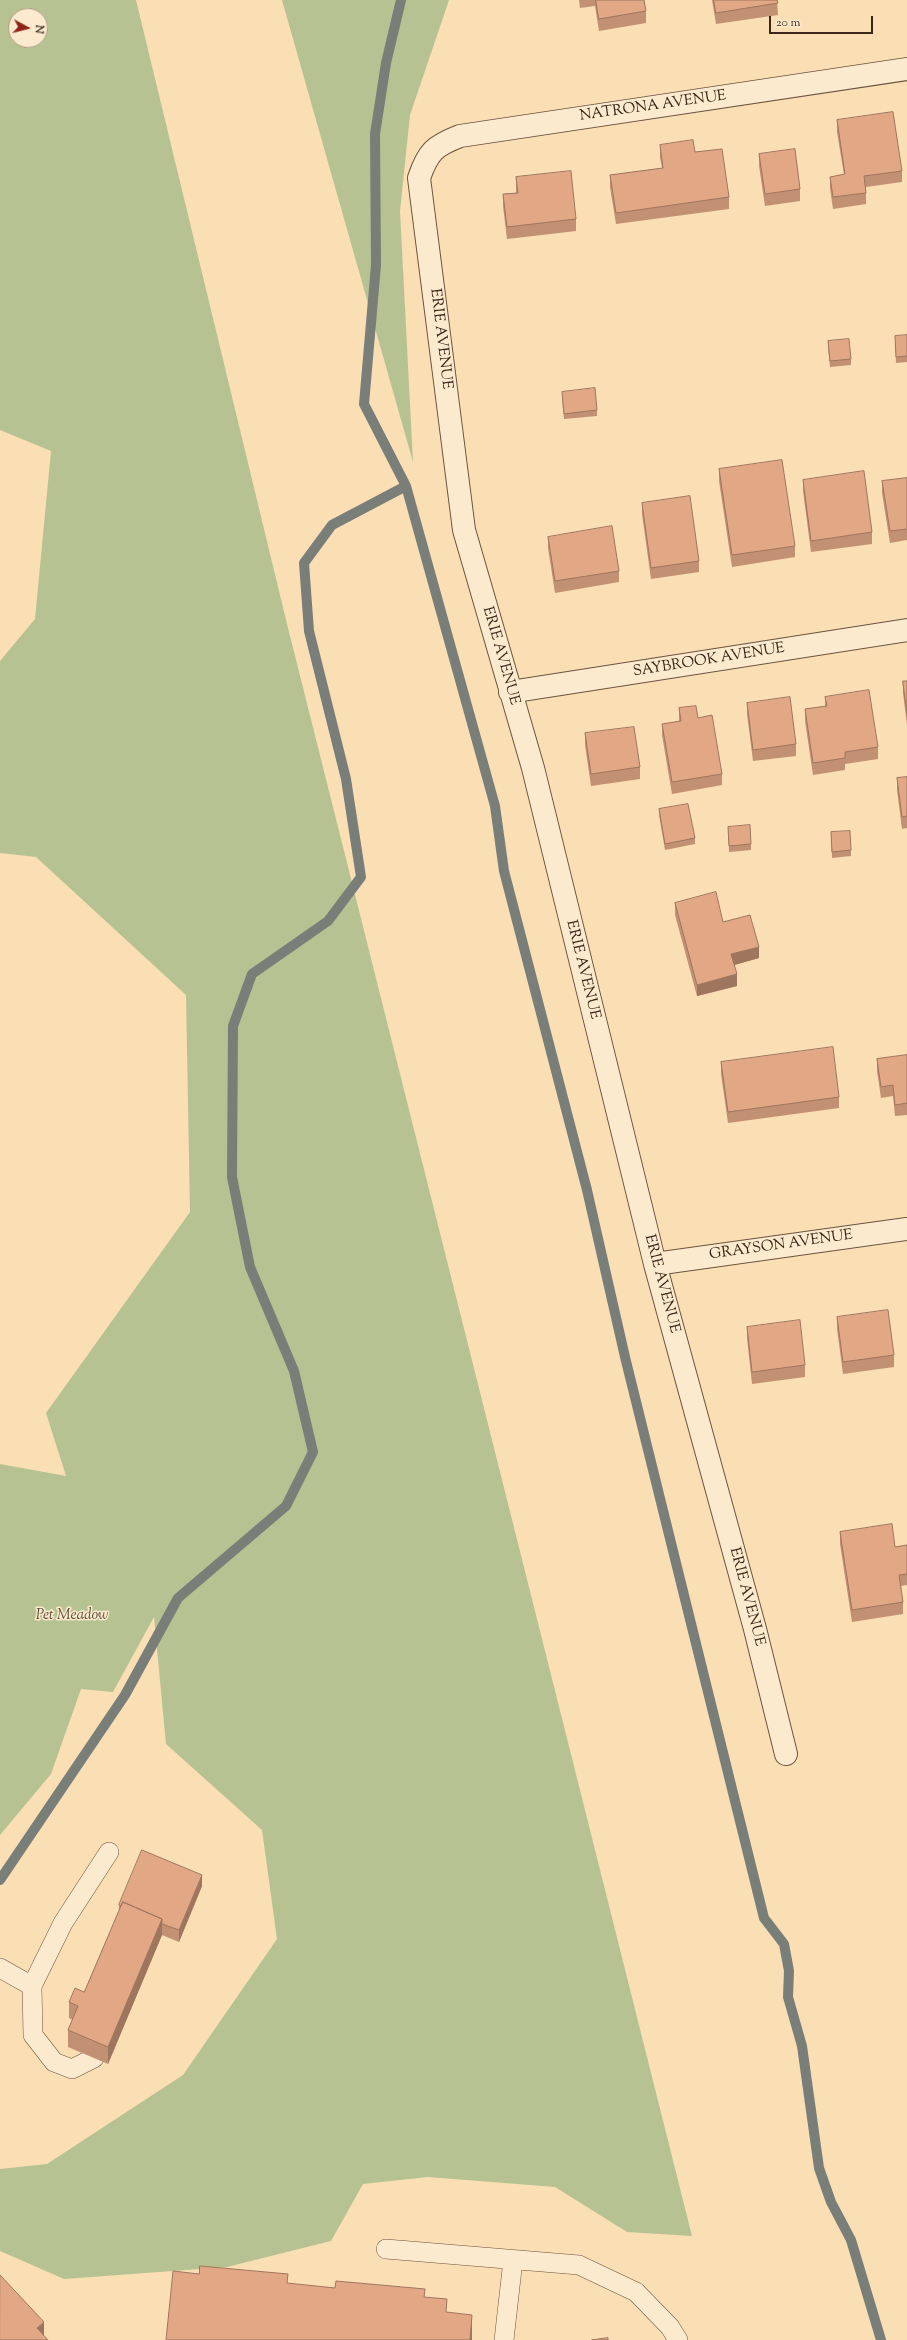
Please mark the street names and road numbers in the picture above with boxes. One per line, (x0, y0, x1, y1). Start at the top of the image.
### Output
street label: NATRONA AVENUE (579, 88, 727, 126)
street label: ERIE AVENUE (425, 288, 455, 390)
street label: ERIE AVENUE (477, 605, 523, 707)
street label: SAYBROOK AVENUE (632, 640, 786, 682)
street label: ERIE AVENUE (561, 919, 603, 1021)
street label: GRAYSON AVENUE (708, 1227, 854, 1265)
street label: ERIE AVENUE (639, 1233, 683, 1335)
street label: ERIE AVENUE (724, 1546, 768, 1648)

